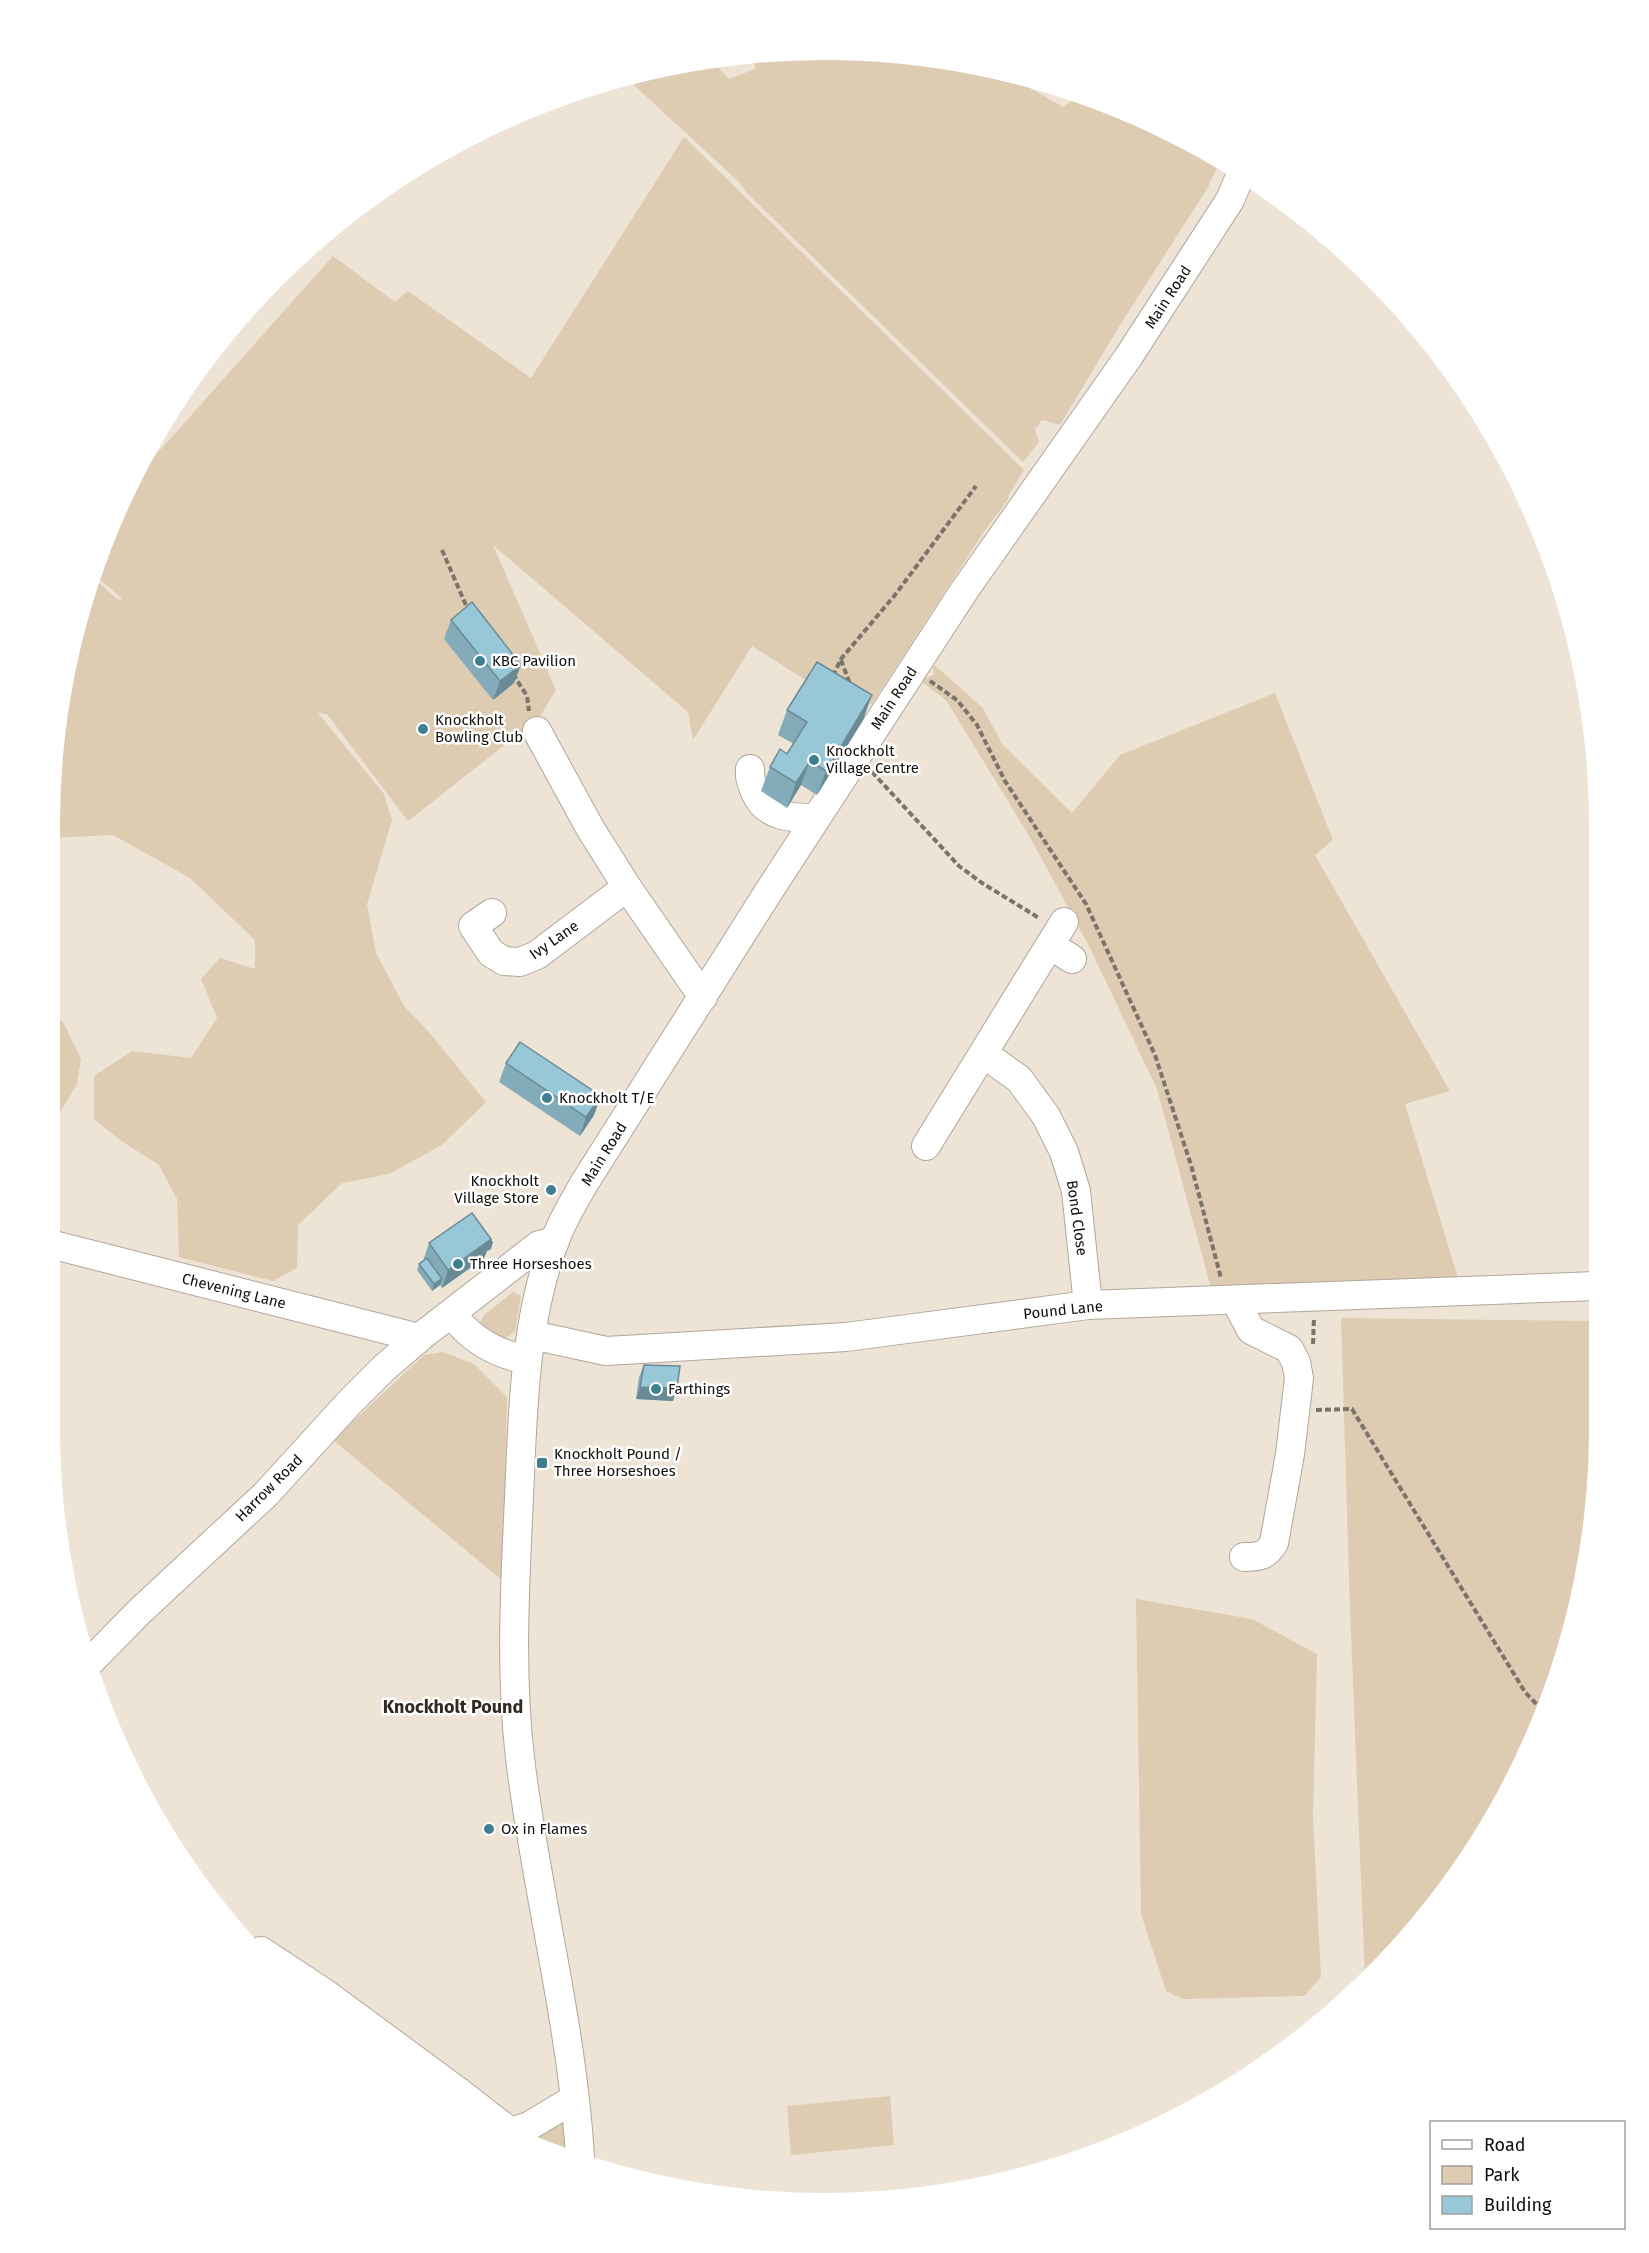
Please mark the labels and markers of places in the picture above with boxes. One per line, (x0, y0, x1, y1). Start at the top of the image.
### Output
place label: KBC Pavilion (492, 652, 576, 670)
marker: KBC Pavilion (473, 654, 487, 668)
place label: Knockholt Bowling Club (435, 711, 523, 746)
marker: Knockholt Bowling Club (416, 722, 430, 736)
place label: Knockholt Village Centre (826, 742, 919, 777)
marker: Knockholt Village Centre (807, 753, 821, 767)
place label: Knockholt T/E (559, 1089, 654, 1107)
marker: Knockholt T/E (540, 1091, 554, 1105)
place label: Knockholt Village Store (454, 1172, 540, 1207)
marker: Knockholt Village Store (544, 1183, 558, 1197)
place label: Three Horseshoes (470, 1255, 592, 1273)
marker: Three Horseshoes (451, 1257, 465, 1271)
place label: Farthings (668, 1380, 730, 1398)
marker: Farthings (649, 1382, 663, 1396)
place label: Knockholt Pound / Three Horseshoes (554, 1445, 682, 1480)
marker: Knockholt Pound / Three Horseshoes (535, 1456, 549, 1470)
place label: Ox in Flames (501, 1820, 587, 1838)
marker: Ox in Flames (482, 1822, 496, 1836)

